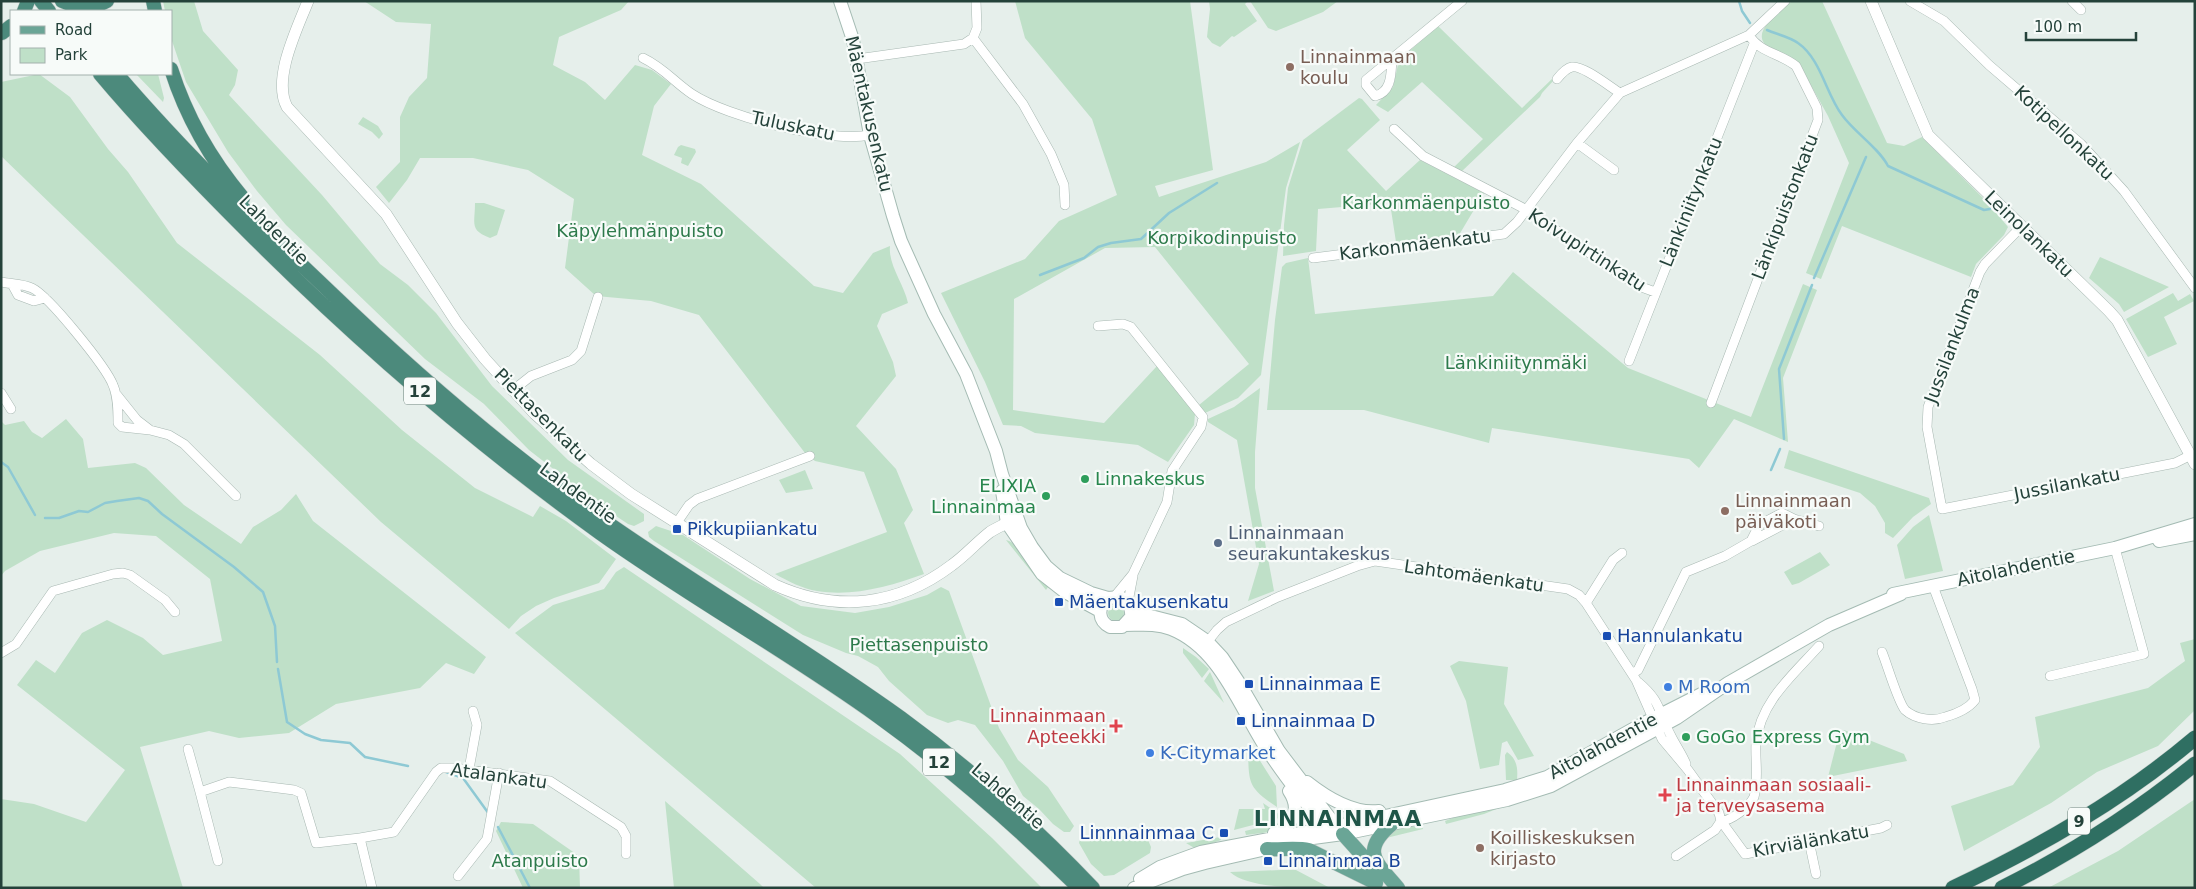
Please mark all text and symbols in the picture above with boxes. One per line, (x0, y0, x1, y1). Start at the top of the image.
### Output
legend (10, 10, 172, 75)
scale bar (2026, 10, 2136, 42)
text: 100 m (2034, 18, 2082, 36)
text: Road (55, 21, 93, 39)
street label: Mäentakusenkatu (841, 34, 898, 194)
text: Park (55, 46, 88, 64)
place label: Linnainmaan koulu (1300, 46, 1416, 88)
marker: Linnainmaan koulu (1284, 61, 1296, 73)
street label: Kotipellonkatu (2010, 81, 2118, 184)
street label: Tuluskatu (748, 106, 837, 145)
street label: Länkipuistonkatu (1747, 131, 1822, 283)
street label: Länkiniitynkatu (1655, 134, 1726, 270)
street label: Leinolankatu (1981, 186, 2078, 281)
street label: Lahdentie (235, 191, 313, 269)
park label: Karkonmäenpuisto (1342, 192, 1510, 213)
street label: Koivupirtinkatu (1525, 204, 1650, 295)
park label: Käpylehmänpuisto (556, 220, 724, 241)
street label: Karkonmäenkatu (1338, 225, 1492, 264)
park label: Korpikodinpuisto (1147, 227, 1297, 248)
street label: Jussilankulma (1919, 284, 1983, 407)
park label: Länkiniitynmäki (1445, 352, 1587, 373)
street label: Piettasenkatu (490, 364, 592, 466)
road number: 12 (404, 378, 436, 404)
street label: Lahdentie (536, 458, 621, 527)
street label: Jussilankatu (2011, 463, 2122, 504)
place label: Linnakeskus (1095, 468, 1205, 489)
marker: Linnakeskus (1079, 473, 1091, 485)
place label: ELIXIA Linnainmaa (931, 475, 1037, 517)
marker: ELIXIA Linnainmaa (1040, 490, 1052, 502)
place label: Linnainmaan päiväkoti (1735, 490, 1851, 532)
marker: Linnainmaan päiväkoti (1719, 505, 1731, 517)
place label: Pikkupiiankatu (687, 518, 818, 539)
place label: Linnainmaan seurakuntakeskus (1228, 522, 1390, 564)
marker: Pikkupiiankatu (671, 523, 683, 535)
marker: Linnainmaan seurakuntakeskus (1212, 537, 1224, 549)
street label: Aitolahdentie (1955, 545, 2077, 590)
street label: Lahtomäenkatu (1403, 555, 1545, 596)
place label: Mäentakusenkatu (1069, 591, 1229, 612)
marker: Mäentakusenkatu (1053, 596, 1065, 608)
place label: Hannulankatu (1617, 625, 1743, 646)
marker: Hannulankatu (1601, 630, 1613, 642)
park label: Piettasenpuisto (850, 634, 988, 655)
place label: Linnainmaa E (1259, 673, 1381, 694)
place label: M Room (1678, 676, 1751, 697)
marker: Linnainmaa E (1243, 678, 1255, 690)
marker: M Room (1662, 681, 1674, 693)
place label: Linnainmaan Apteekki (990, 705, 1106, 747)
street label: Aitolahdentie (1545, 708, 1661, 783)
place label: Linnainmaa D (1251, 710, 1375, 731)
marker: Linnainmaa D (1235, 715, 1247, 727)
marker: Linnainmaan Apteekki (1110, 720, 1122, 732)
place label: GoGo Express Gym (1696, 726, 1870, 747)
marker: GoGo Express Gym (1680, 731, 1692, 743)
place label: K-Citymarket (1160, 742, 1276, 763)
marker: K-Citymarket (1144, 747, 1156, 759)
road number: 12 (923, 749, 955, 776)
street label: Atalankatu (450, 758, 549, 793)
street label: Lahdentie (968, 758, 1049, 833)
place label: Linnainmaan sosiaali- ja terveysasema (1675, 774, 1871, 816)
marker: Linnainmaan sosiaali- ja terveysasema (1658, 788, 1672, 802)
district label: LINNAINMAA (1254, 806, 1422, 831)
road number: 9 (2068, 808, 2090, 834)
street label: Kirviälänkatu (1751, 820, 1871, 861)
place label: Linnnainmaa C (1079, 822, 1214, 843)
marker: Linnnainmaa C (1218, 827, 1230, 839)
place label: Koilliskeskuksen kirjasto (1490, 827, 1635, 869)
marker: Koilliskeskuksen kirjasto (1474, 842, 1486, 854)
park label: Atanpuisto (492, 850, 588, 871)
place label: Linnainmaa B (1278, 850, 1401, 871)
marker: Linnainmaa B (1262, 855, 1274, 867)

